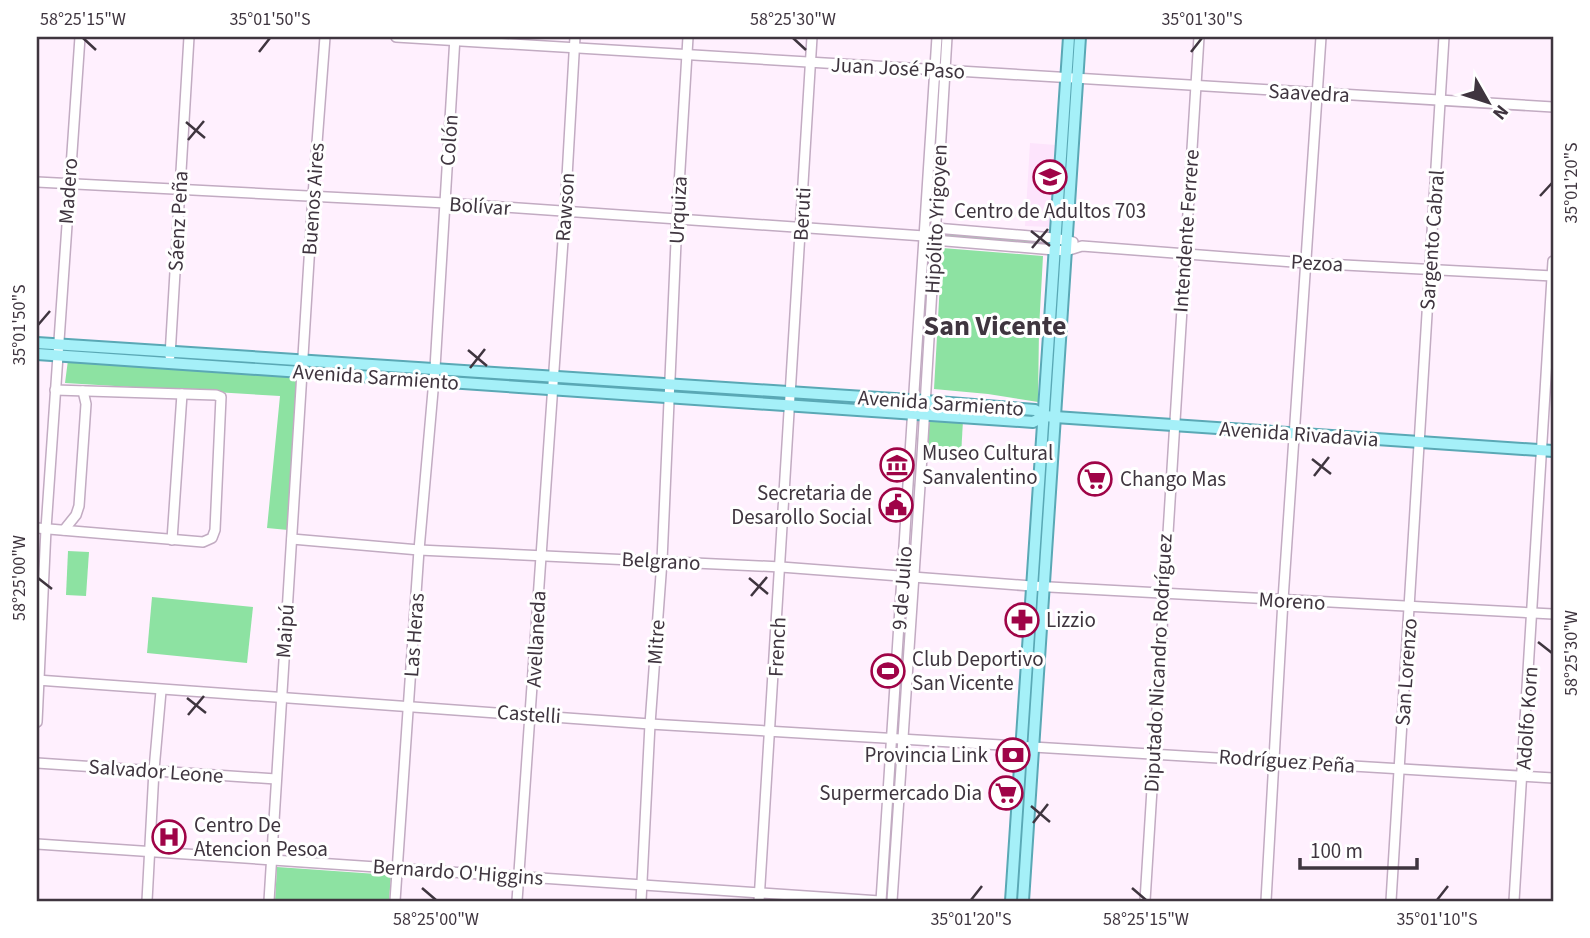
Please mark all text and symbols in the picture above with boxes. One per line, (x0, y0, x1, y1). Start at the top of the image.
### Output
text: 58°25'15"W (40, 7, 126, 32)
text: 35°01'50"S (229, 7, 311, 32)
text: 58°25'30"W (750, 7, 836, 32)
text: 35°01'30"S (1161, 7, 1243, 32)
street label: Juan José Paso (830, 50, 966, 86)
north arrow (1454, 66, 1524, 136)
street label: Saavedra (1267, 76, 1351, 110)
text: N (1486, 98, 1515, 125)
street label: Colón (432, 113, 466, 167)
street label: Buenos Aires (294, 141, 332, 256)
text: 35°01'20"S (1559, 142, 1584, 224)
street label: Hipólito Yrigoyen (917, 143, 955, 295)
street label: Intendente Ferrere (1165, 148, 1207, 314)
street label: Madero (51, 157, 85, 225)
school or university icon: Centro de Adultos 703 (1031, 158, 1069, 196)
street label: Sargento Cabral (1412, 169, 1452, 311)
street label: Sáenz Peña (160, 170, 196, 272)
street label: Rawson (548, 171, 582, 243)
street label: Urquiza (661, 175, 695, 245)
street label: Beruti (786, 186, 818, 242)
street label: Bolívar (448, 189, 512, 223)
place label: Centro de Adultos 703 (954, 196, 1146, 226)
street label: Pezoa (1290, 247, 1344, 279)
text: 35°01'50"S (7, 284, 32, 366)
district label: San Vicente (924, 306, 1066, 346)
street label: Avenida Sarmiento (292, 356, 460, 398)
street label: Avenida Sarmiento (857, 382, 1025, 424)
street label: Avenida Rivadavia (1218, 413, 1380, 455)
place label: Museo Cultural Sanvalentino (922, 438, 1053, 492)
museum icon: Museo Cultural Sanvalentino (878, 446, 916, 484)
supermarket icon: Chango Mas (1076, 460, 1114, 498)
place label: Chango Mas (1120, 464, 1226, 494)
place label: Secretaria de Desarollo Social (731, 478, 872, 532)
public building icon: Secretaria de Desarollo Social (877, 486, 915, 524)
street label: Diputado Nicandro Rodríguez (1136, 533, 1180, 793)
text: 58°25'00"W (7, 535, 32, 621)
street label: Belgrano (621, 544, 701, 578)
street label: 9 de Julio (884, 545, 920, 631)
street label: Moreno (1258, 584, 1326, 618)
street label: Avellaneda (518, 590, 554, 688)
street label: Las Heras (396, 592, 432, 678)
pharmacy icon: Lizzio (1003, 601, 1041, 639)
street label: Maipú (268, 603, 302, 659)
place label: Lizzio (1046, 605, 1096, 635)
text: 58°25'30"W (1559, 610, 1584, 696)
street label: French (760, 616, 794, 678)
street label: San Lorenzo (1387, 617, 1425, 727)
street label: Mitre (639, 618, 673, 666)
place label: Club Deportivo San Vicente (912, 644, 1044, 698)
sports icon: Club Deportivo San Vicente (869, 652, 907, 690)
street label: Adolfo Korn (1508, 665, 1546, 771)
street label: Castelli (496, 697, 562, 731)
bank icon: Provincia Link (994, 736, 1032, 774)
place label: Provincia Link (864, 740, 989, 770)
street label: Rodríguez Peña (1218, 741, 1356, 781)
street label: Salvador Leone (87, 751, 225, 791)
supermarket icon: Supermercado Dia (987, 774, 1025, 812)
place label: Supermercado Dia (819, 778, 982, 808)
place label: Centro De Atencion Pesoa (194, 810, 328, 864)
hospital icon: Centro De Atencion Pesoa (150, 818, 188, 856)
scale bar (1300, 826, 1417, 870)
text: 100 m (1310, 836, 1363, 866)
street label: Bernardo O'Higgins (372, 851, 545, 893)
text: 58°25'00"W (393, 907, 479, 932)
text: 35°01'20"S (930, 907, 1012, 932)
text: 58°25'15"W (1103, 907, 1189, 932)
text: 35°01'10"S (1396, 907, 1478, 932)

